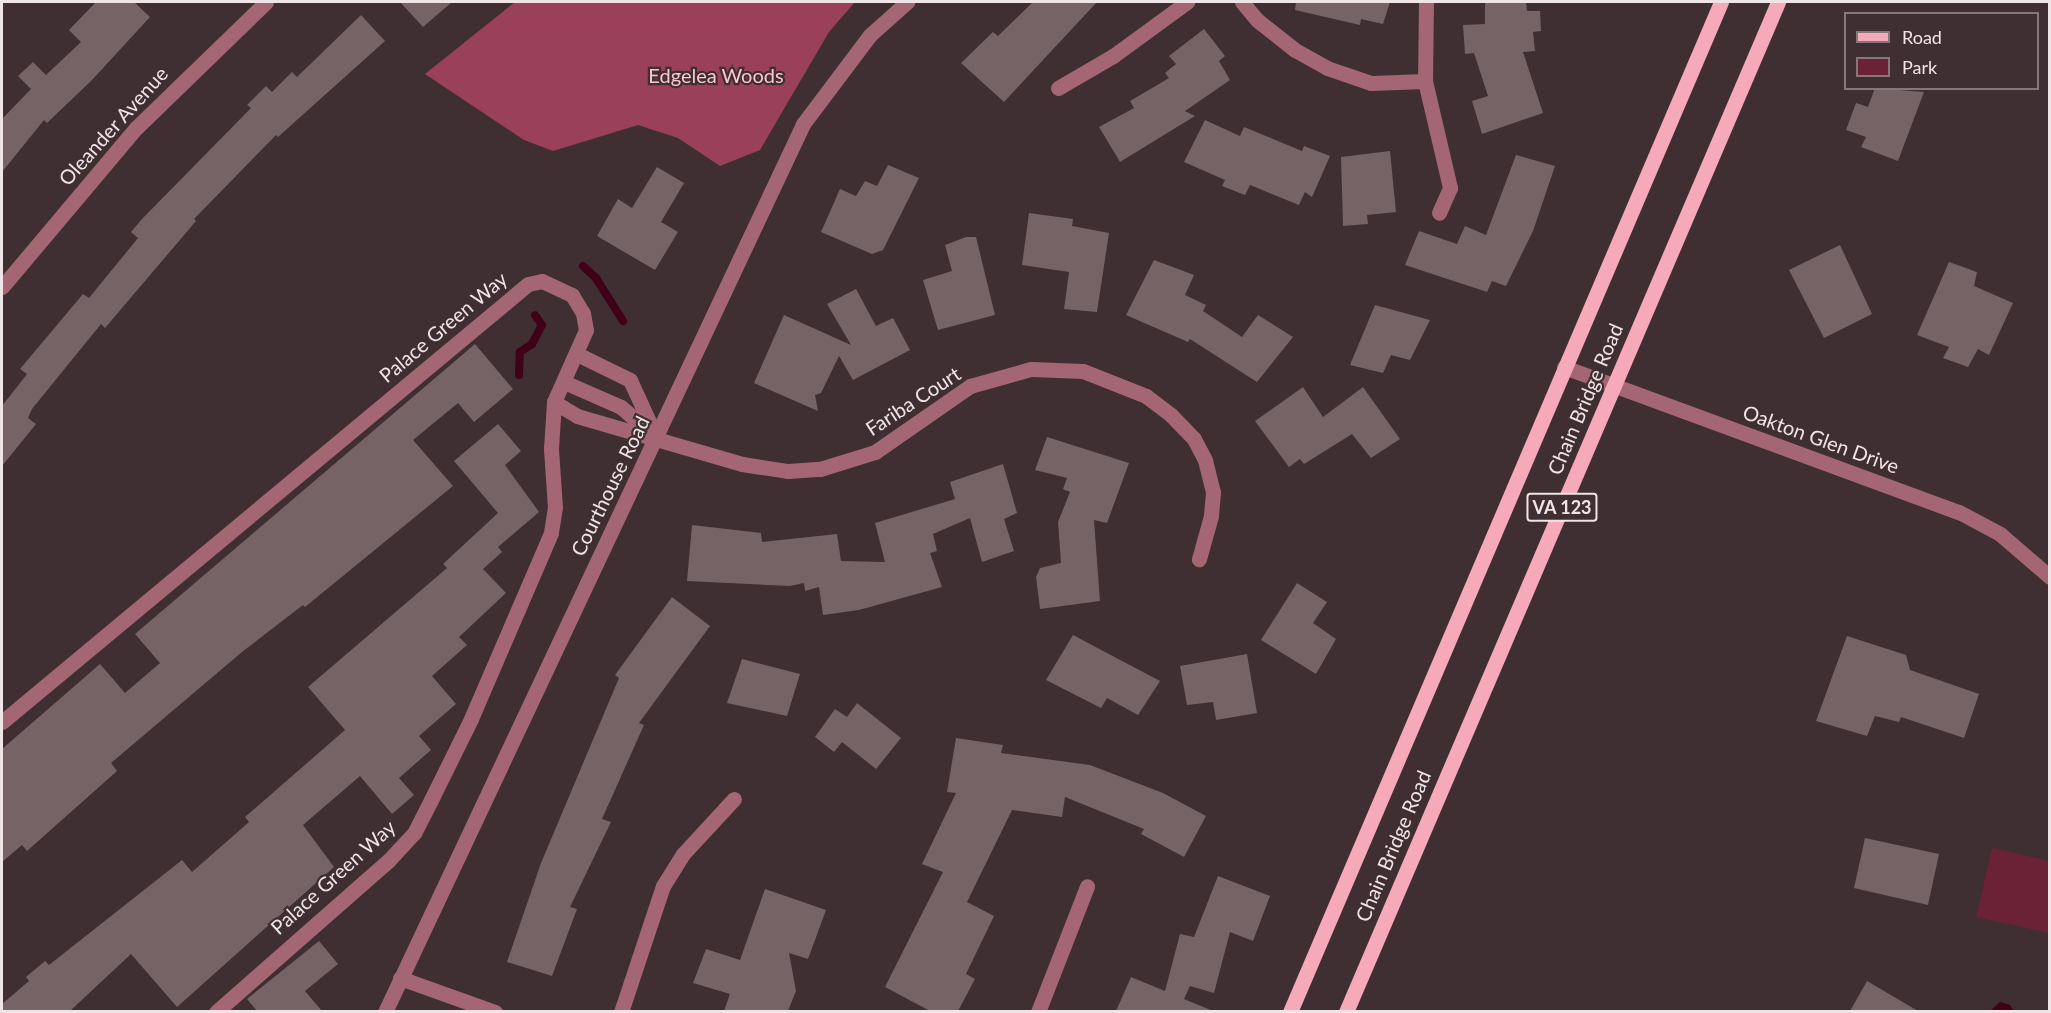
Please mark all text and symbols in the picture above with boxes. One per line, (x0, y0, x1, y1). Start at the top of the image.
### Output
legend (1844, 12, 2039, 90)
text: Road (1902, 26, 1942, 48)
text: Park (1902, 56, 1937, 78)
street label: Oleander Avenue (53, 61, 173, 191)
park label: Edgelea Woods (648, 63, 784, 87)
street label: Palace Green Way (374, 266, 512, 388)
street label: Chain Bridge Road (1542, 320, 1628, 478)
street label: Fariba Court (861, 361, 965, 441)
street label: Oakton Glen Drive (1740, 400, 1902, 478)
street label: Courthouse Road (566, 412, 654, 560)
road number: VA 123 (1526, 492, 1598, 522)
street label: Chain Bridge Road (1350, 767, 1436, 925)
street label: Palace Green Way (266, 815, 400, 939)

